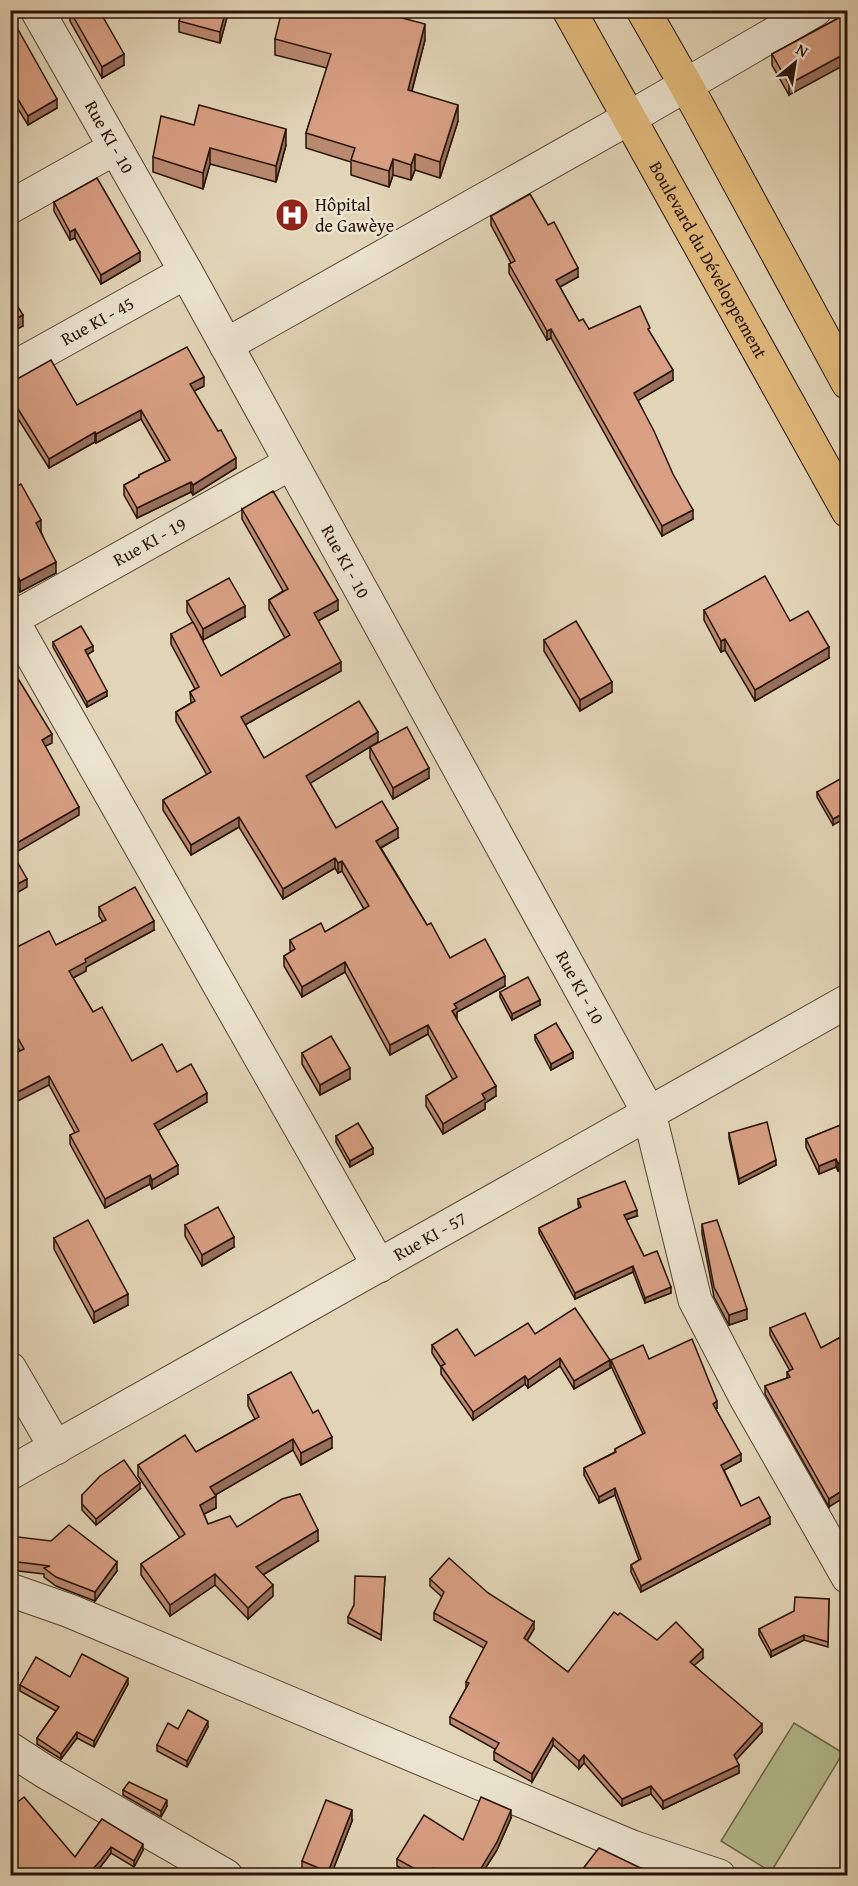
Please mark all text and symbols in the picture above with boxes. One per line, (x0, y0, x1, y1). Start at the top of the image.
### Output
north arrow (765, 33, 825, 93)
text: N (792, 37, 813, 63)
street label: Rue KI - 10 (78, 95, 141, 178)
street label: Boulevard du Développement (643, 156, 775, 364)
place label: Hôpital de Gawèye (315, 191, 394, 239)
hospital icon: Hôpital de Gawèye (274, 197, 310, 233)
street label: Rue KI - 45 (56, 290, 139, 352)
street label: Rue KI - 19 (108, 510, 191, 573)
street label: Rue KI - 10 (315, 520, 377, 603)
street label: Rue KI - 10 (549, 945, 612, 1029)
street label: Rue KI - 57 (388, 1205, 471, 1267)

